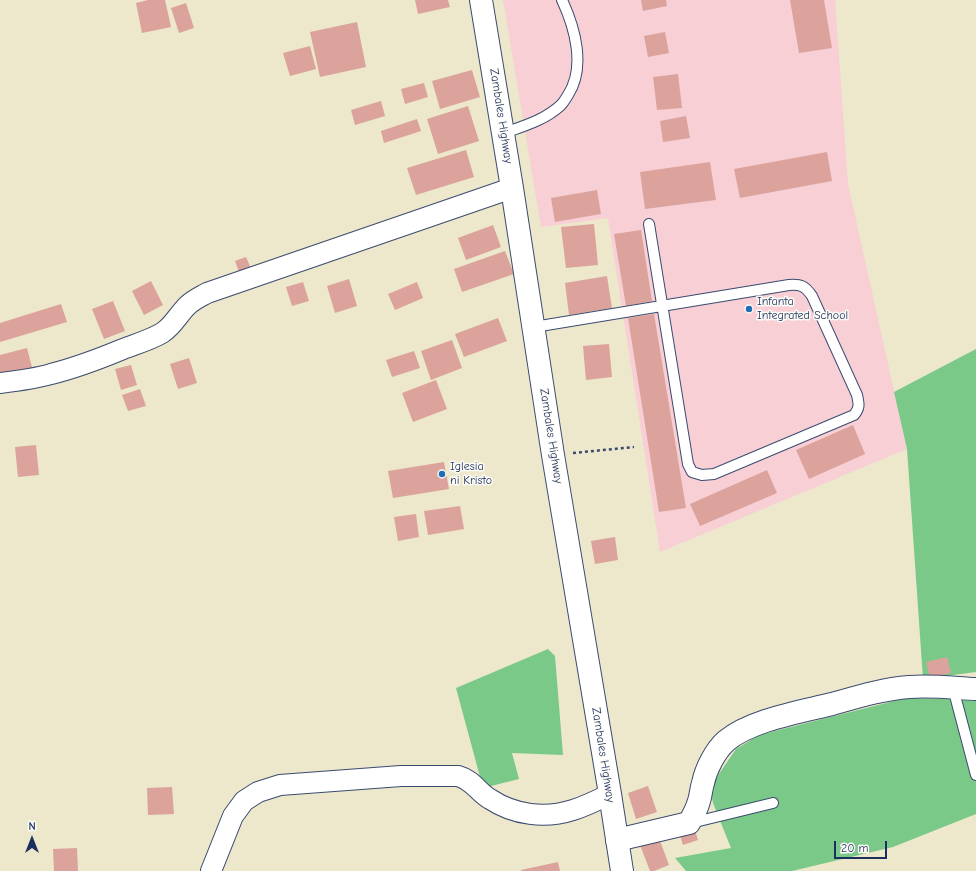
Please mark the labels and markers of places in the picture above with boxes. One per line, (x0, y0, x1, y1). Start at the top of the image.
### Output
place label: Infanta Integrated School (757, 295, 848, 323)
marker: Infanta Integrated School (744, 304, 754, 314)
place label: Iglesia ni Kristo (450, 460, 492, 488)
marker: Iglesia ni Kristo (437, 469, 447, 479)

